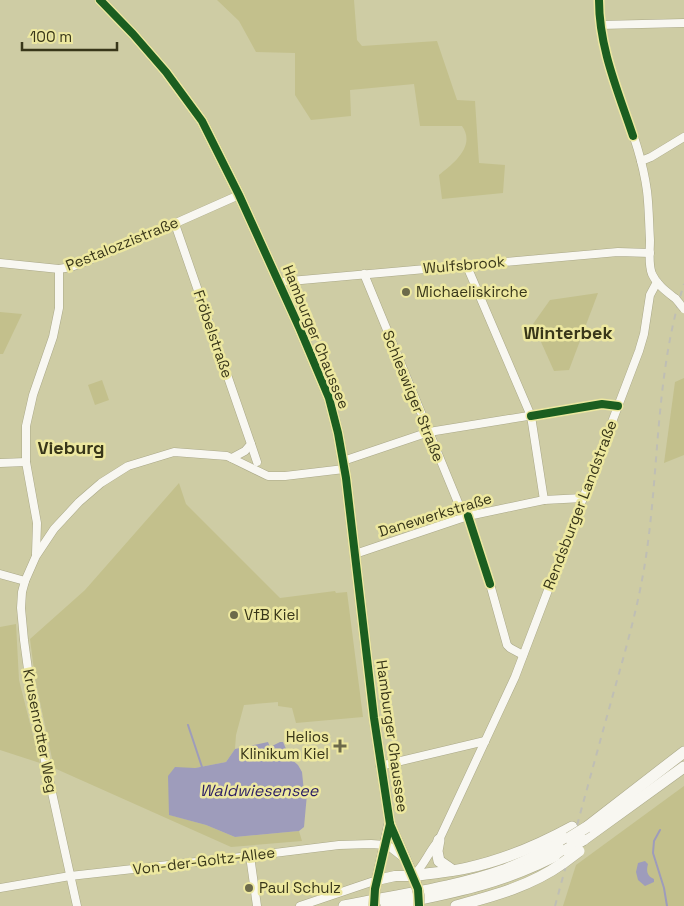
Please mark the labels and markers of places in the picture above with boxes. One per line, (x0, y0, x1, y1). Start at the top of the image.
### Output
place label: Michaeliskirche (416, 282, 528, 301)
marker: Michaeliskirche (400, 286, 412, 298)
place label: VfB Kiel (244, 605, 299, 624)
marker: VfB Kiel (228, 609, 240, 621)
place label: Helios Klinikum Kiel (240, 727, 329, 763)
marker: Helios Klinikum Kiel (333, 739, 347, 753)
place label: Paul Schulz (259, 878, 341, 897)
marker: Paul Schulz (243, 882, 255, 894)

